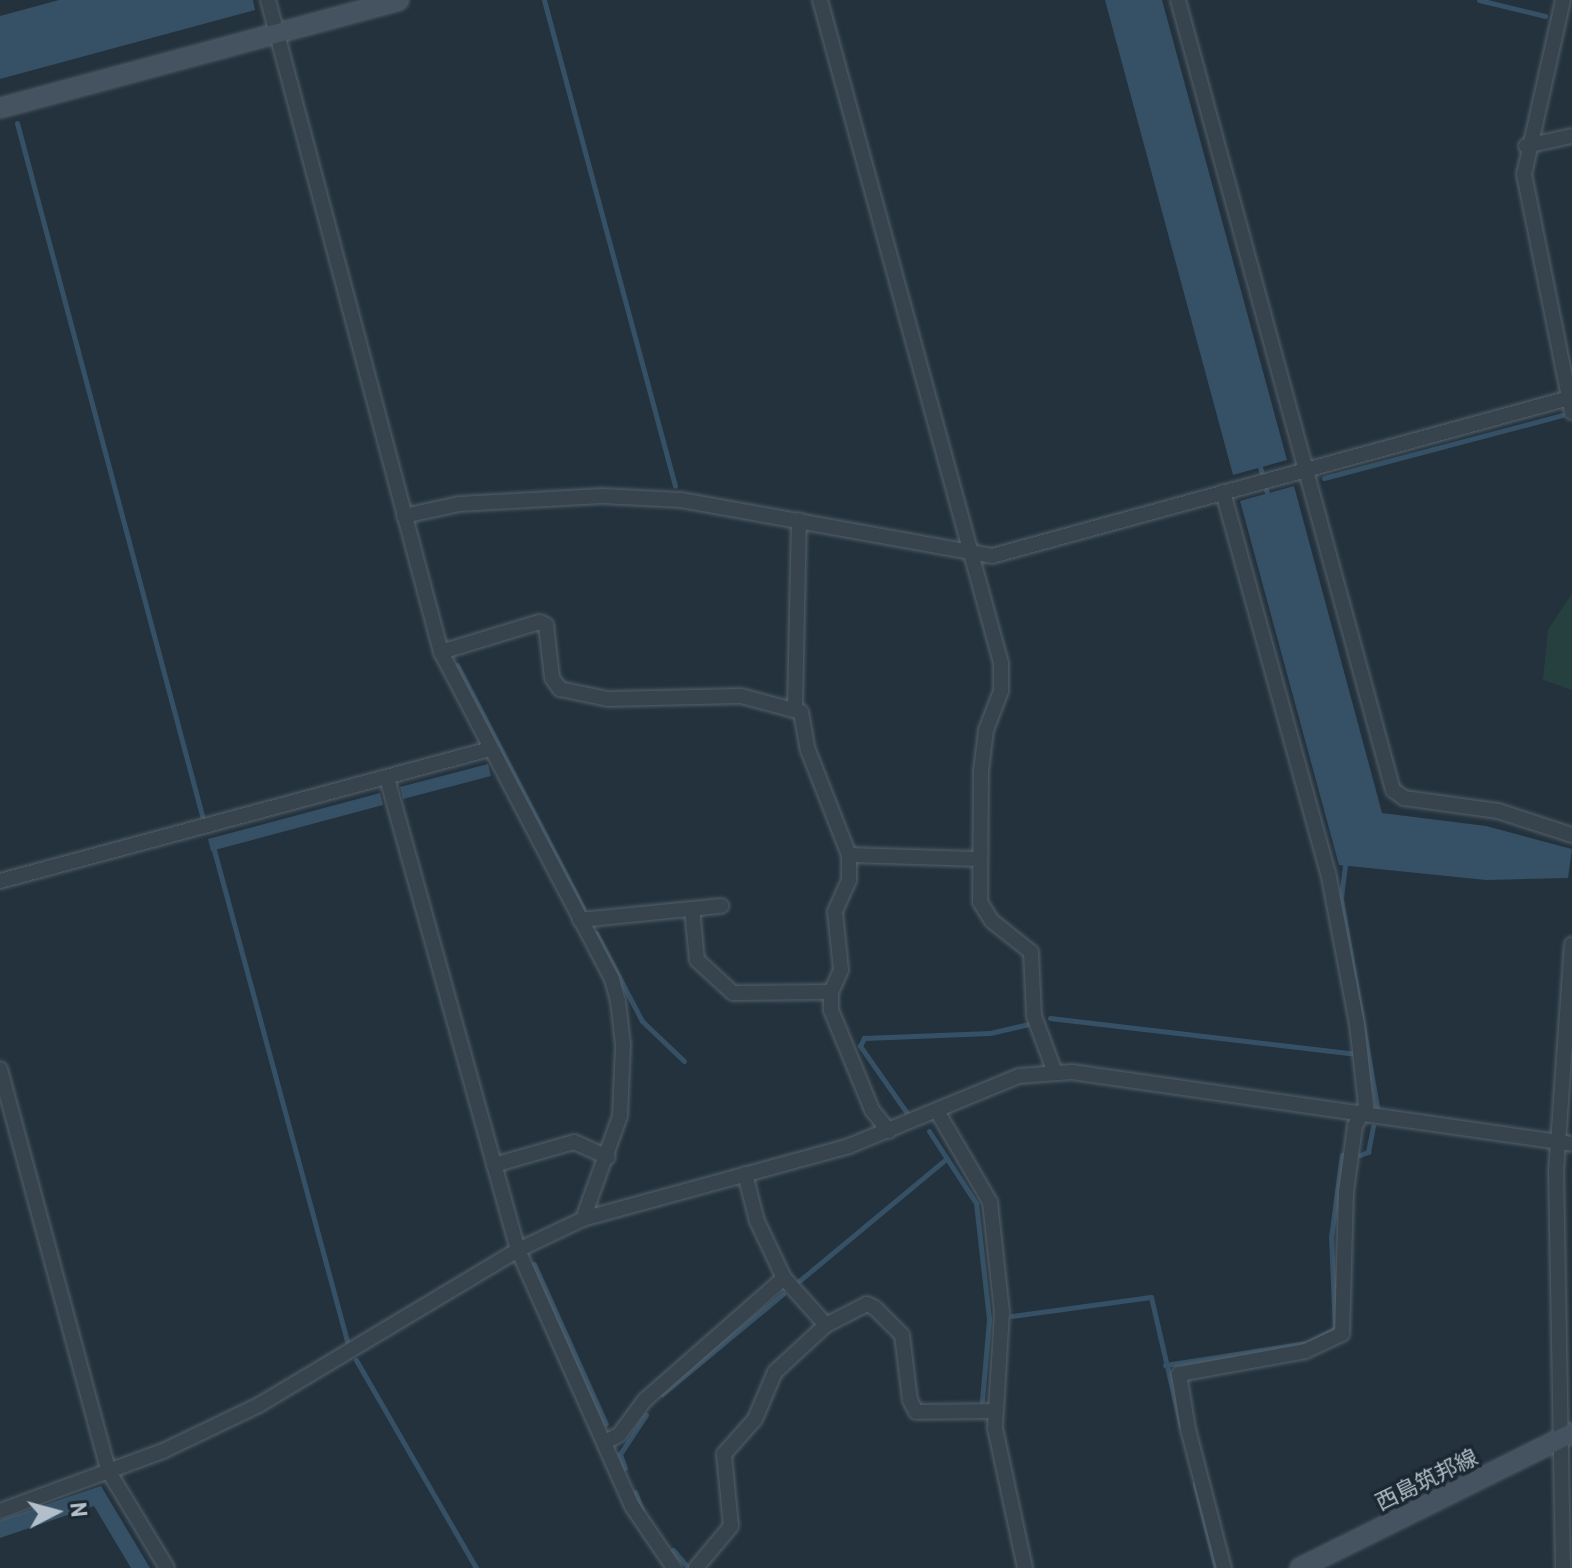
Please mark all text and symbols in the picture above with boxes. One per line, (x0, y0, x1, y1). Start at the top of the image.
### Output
street label: 西島筑邦線 (1371, 1443, 1481, 1515)
north arrow (16, 1472, 96, 1552)
text: N (66, 1501, 94, 1518)

